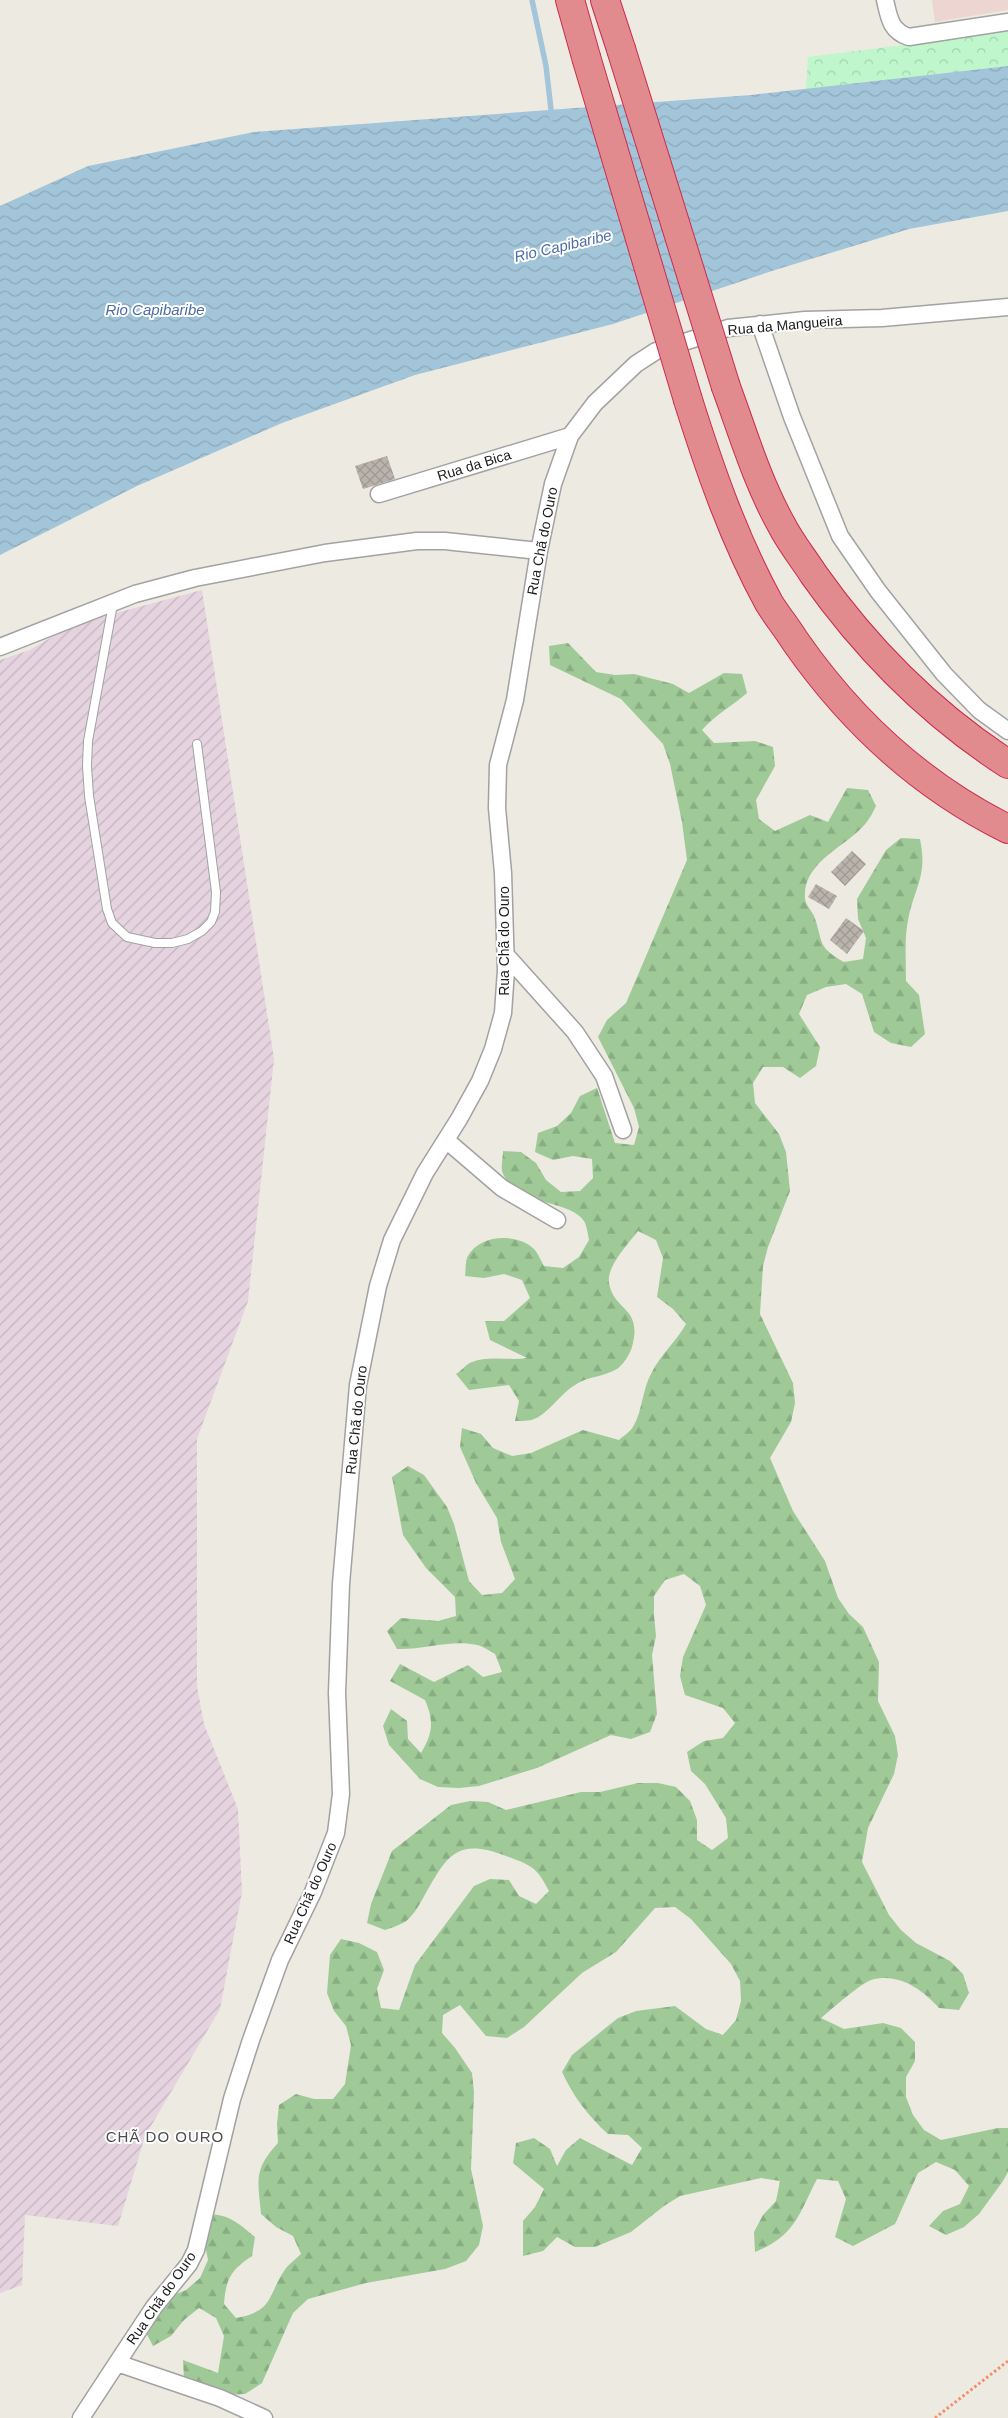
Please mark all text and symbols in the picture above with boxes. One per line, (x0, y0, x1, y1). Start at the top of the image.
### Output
water label: Rio Capibaribe (513, 226, 613, 265)
water label: Rio Capibaribe (105, 301, 205, 318)
street label: Rua da Mangueira (727, 312, 843, 338)
street label: Rua da Bica (435, 446, 513, 484)
street label: Rua Chã do Ouro (524, 485, 560, 596)
street label: Rua Chã do Ouro (496, 886, 512, 996)
street label: Rua Chã do Ouro (342, 1364, 370, 1475)
street label: Rua Chã do Ouro (280, 1839, 340, 1946)
district label: CHÃ DO OURO (106, 2128, 224, 2145)
street label: Rua Chã do Ouro (123, 2248, 199, 2348)

